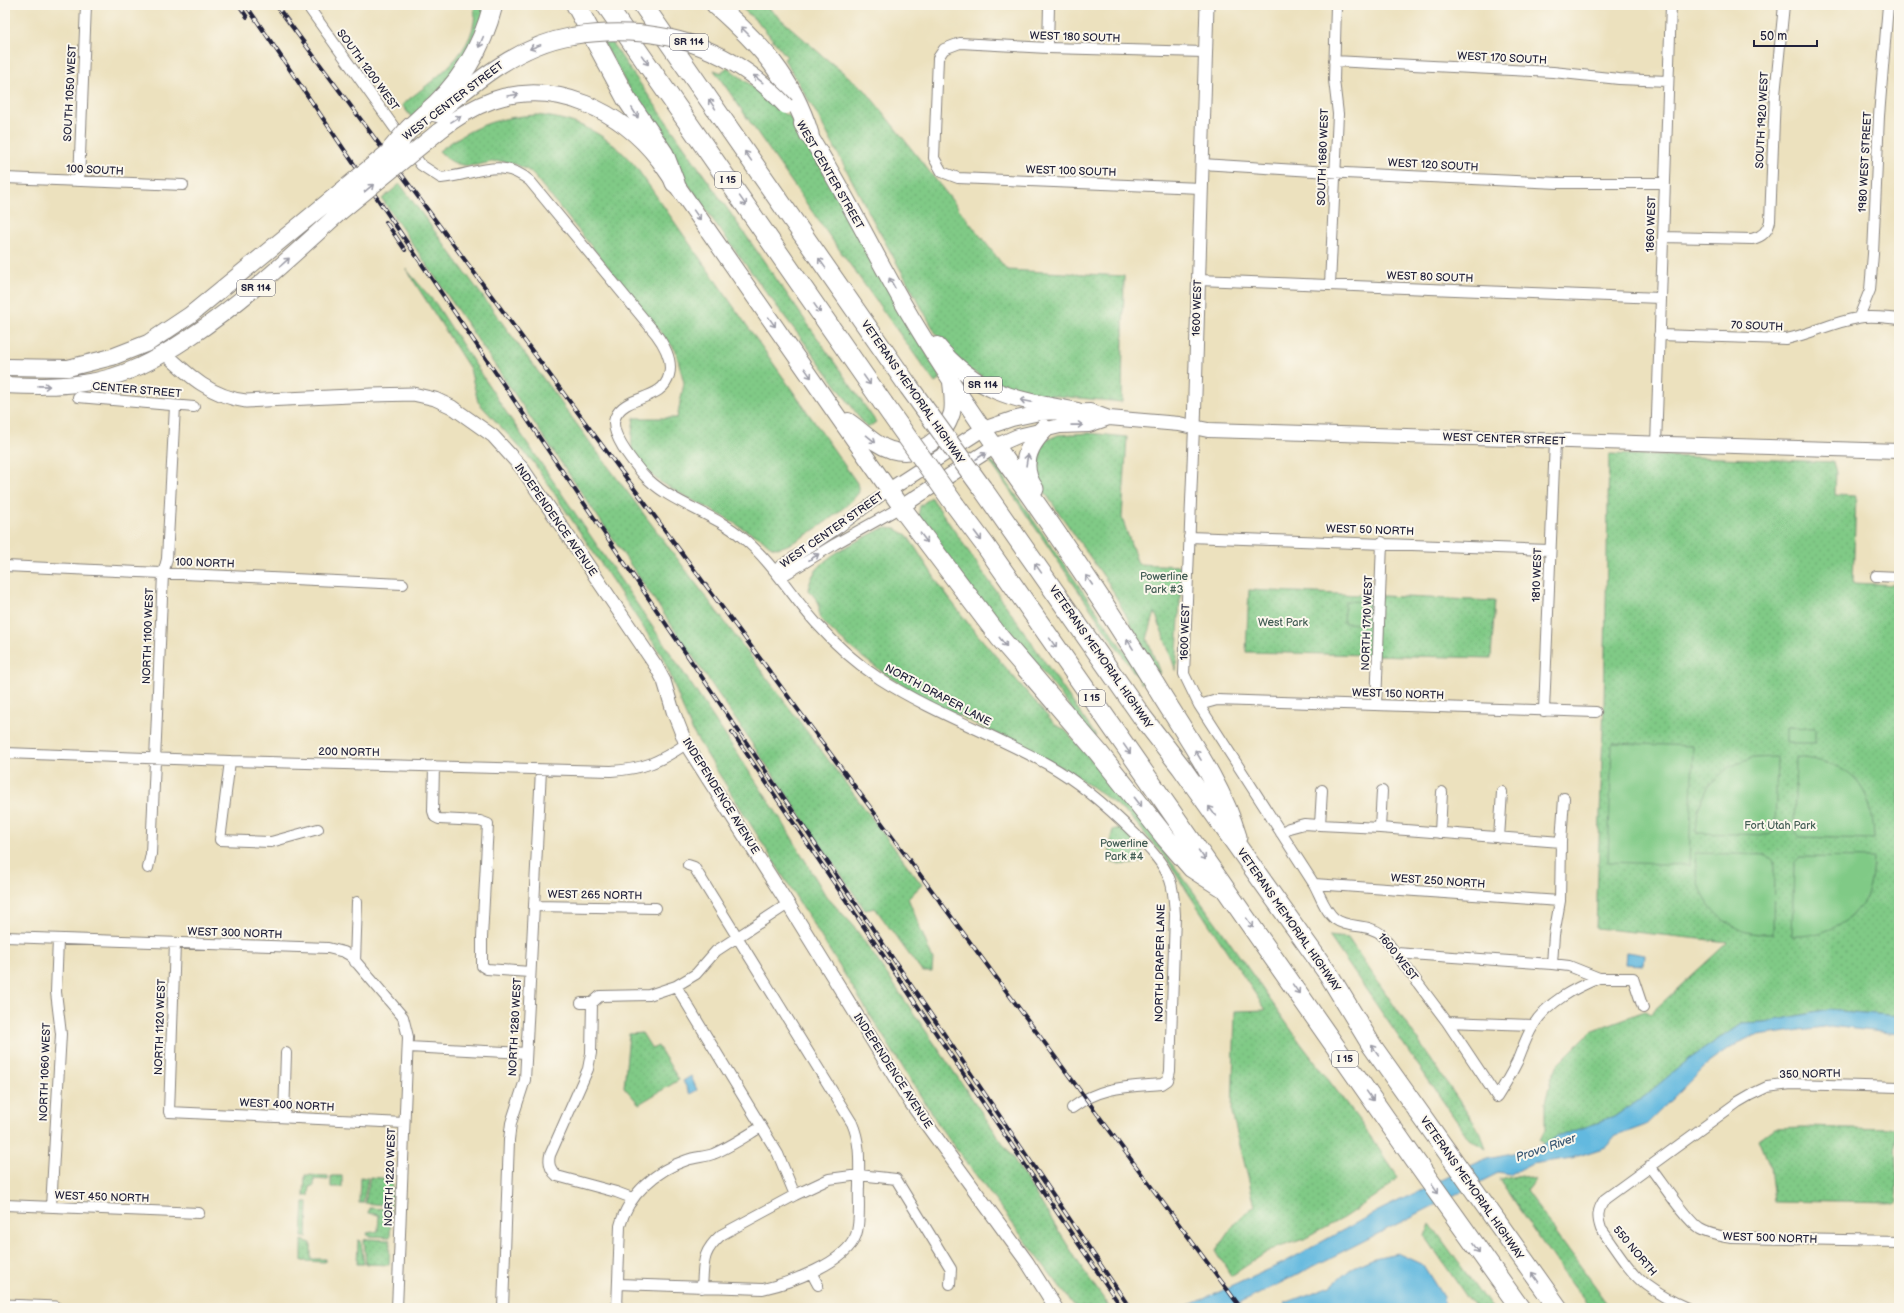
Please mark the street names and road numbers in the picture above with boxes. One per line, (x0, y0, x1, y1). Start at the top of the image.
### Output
street label: SOUTH 1200 WEST (334, 27, 402, 113)
street label: WEST 180 SOUTH (1029, 29, 1121, 45)
road number: SR 114 (670, 34, 708, 50)
street label: SOUTH 1050 WEST (61, 44, 79, 142)
street label: WEST 170 SOUTH (1457, 49, 1547, 67)
street label: WEST CENTER STREET (400, 59, 506, 143)
street label: SOUTH 1920 WEST (1753, 71, 1771, 169)
street label: SOUTH 1680 WEST (1315, 108, 1331, 206)
street label: 1980 WEST STREET (1856, 111, 1874, 213)
street label: WEST CENTER STREET (794, 118, 867, 232)
street label: WEST 120 SOUTH (1387, 156, 1479, 174)
street label: 100 SOUTH (66, 162, 124, 178)
street label: WEST 100 SOUTH (1025, 163, 1117, 179)
road number: I 15 (715, 172, 741, 188)
street label: 1860 WEST (1644, 195, 1658, 253)
street label: WEST 80 SOUTH (1386, 269, 1474, 285)
street label: 1600 WEST (1190, 279, 1205, 337)
road number: SR 114 (237, 280, 275, 296)
street label: VETERANS MEMORIAL HIGHWAY (859, 318, 968, 466)
street label: 70 SOUTH (1731, 319, 1783, 333)
road number: SR 114 (964, 377, 1002, 393)
street label: CENTER STREET (92, 380, 183, 400)
street label: WEST CENTER STREET (1442, 430, 1566, 448)
street label: INDEPENDENCE AVENUE (512, 461, 600, 579)
street label: WEST CENTER STREET (778, 489, 886, 571)
street label: WEST 50 NORTH (1326, 522, 1414, 538)
street label: 1810 WEST (1530, 547, 1544, 602)
street label: 100 NORTH (175, 555, 235, 571)
street label: NORTH 1710 WEST (1359, 575, 1375, 671)
street label: VETERANS MEMORIAL HIGHWAY (1047, 583, 1156, 731)
street label: NORTH 1100 WEST (140, 587, 156, 684)
street label: 1600 WEST (1178, 603, 1193, 661)
street label: NORTH DRAPER LANE (883, 662, 993, 728)
street label: WEST 150 NORTH (1352, 686, 1444, 702)
road number: I 15 (1079, 690, 1105, 706)
street label: INDEPENDENCE AVENUE (680, 736, 762, 856)
street label: 200 NORTH (318, 745, 380, 759)
street label: VETERANS MEMORIAL HIGHWAY (1235, 846, 1344, 994)
street label: WEST 250 NORTH (1390, 871, 1486, 891)
street label: WEST 265 NORTH (547, 888, 643, 902)
street label: NORTH DRAPER LANE (1152, 904, 1168, 1022)
street label: WEST 300 NORTH (187, 925, 283, 941)
street label: 1600 WEST (1375, 931, 1421, 984)
street label: NORTH 1280 WEST (506, 977, 524, 1077)
street label: NORTH 1120 WEST (152, 978, 168, 1075)
street label: INDEPENDENCE AVENUE (851, 1011, 935, 1131)
street label: NORTH 1060 WEST (37, 1022, 53, 1122)
road number: I 15 (1332, 1051, 1358, 1067)
street label: 350 NORTH (1779, 1067, 1841, 1081)
street label: WEST 400 NORTH (239, 1096, 335, 1114)
street label: VETERANS MEMORIAL HIGHWAY (1418, 1114, 1527, 1262)
street label: NORTH 1220 WEST (382, 1127, 398, 1227)
street label: WEST 450 NORTH (54, 1189, 150, 1205)
street label: 550 NORTH (1610, 1223, 1660, 1279)
street label: WEST 500 NORTH (1722, 1230, 1818, 1246)

